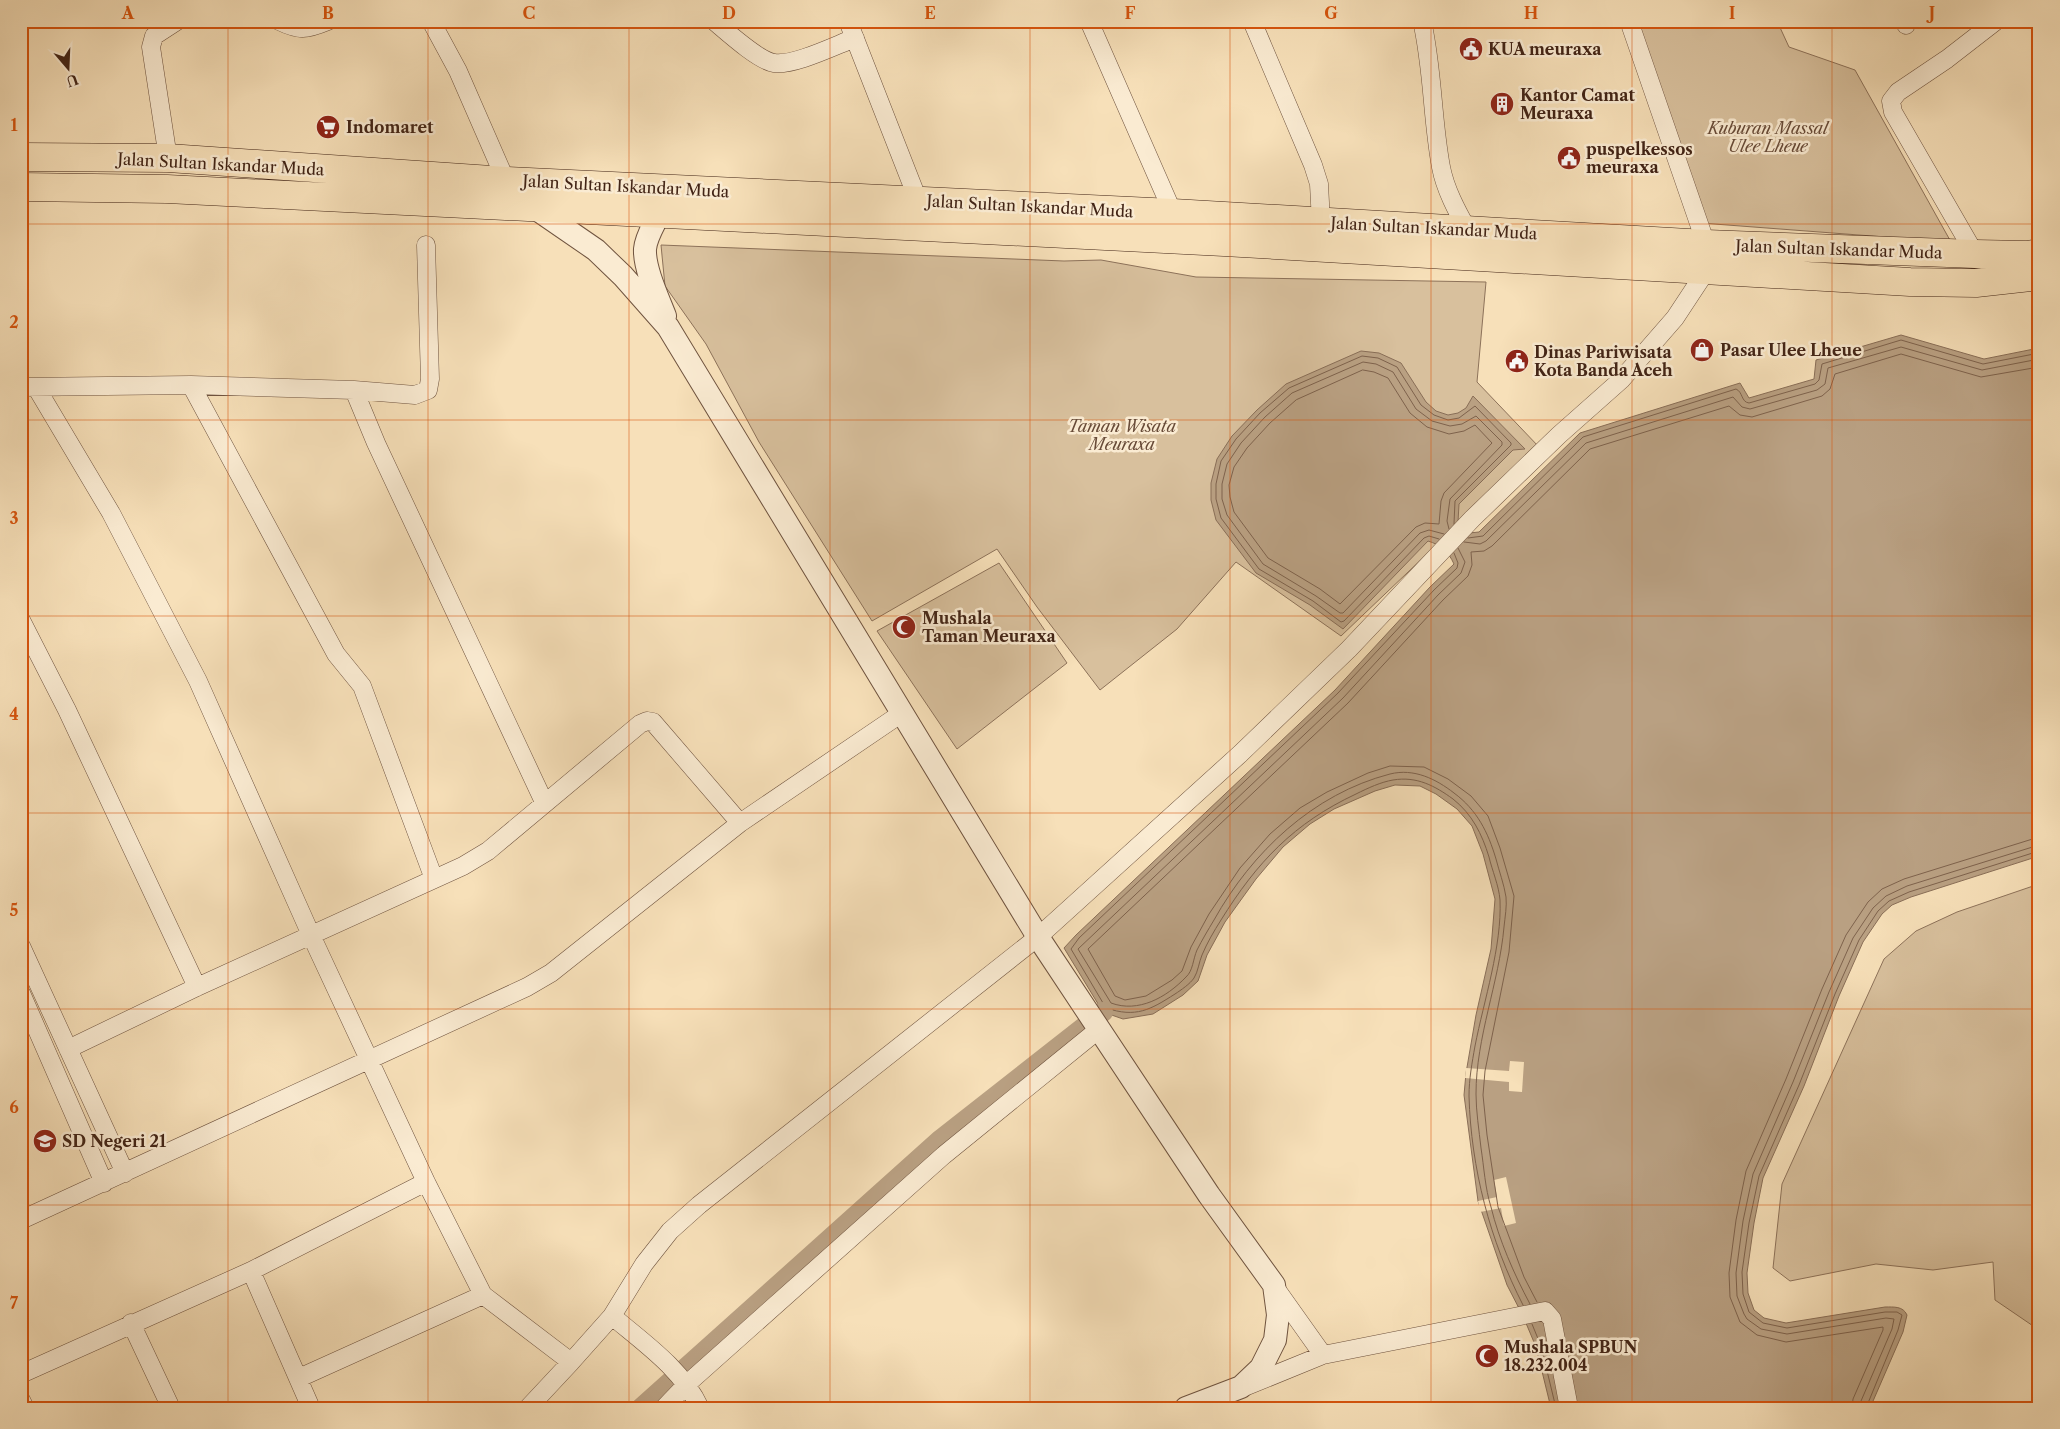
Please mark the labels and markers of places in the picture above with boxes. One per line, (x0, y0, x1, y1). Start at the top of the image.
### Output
public building icon: KUA meuraxa (1458, 36, 1484, 62)
place label: KUA meuraxa (1488, 39, 1602, 59)
place label: Kantor Camat Meuraxa (1520, 85, 1636, 123)
building icon: Kantor Camat Meuraxa (1489, 91, 1515, 117)
supermarket icon: Indomaret (315, 114, 341, 140)
place label: Indomaret (346, 117, 434, 137)
place label: puspelkessos meuraxa (1586, 139, 1693, 177)
public building icon: puspelkessos meuraxa (1556, 145, 1582, 171)
shop icon: Pasar Ulee Lheue (1689, 337, 1715, 363)
place label: Pasar Ulee Lheue (1720, 340, 1862, 360)
place label: Dinas Pariwisata Kota Banda Aceh (1534, 342, 1673, 380)
public building icon: Dinas Pariwisata Kota Banda Aceh (1504, 348, 1530, 374)
place label: Mushala Taman Meuraxa (922, 608, 1057, 646)
mosque icon: Mushala Taman Meuraxa (891, 614, 917, 640)
school or university icon: SD Negeri 21 (32, 1128, 58, 1154)
place label: SD Negeri 21 (62, 1131, 167, 1151)
place label: Mushala SPBUN 18.232.004 (1504, 1337, 1638, 1375)
mosque icon: Mushala SPBUN 18.232.004 (1474, 1343, 1500, 1369)

